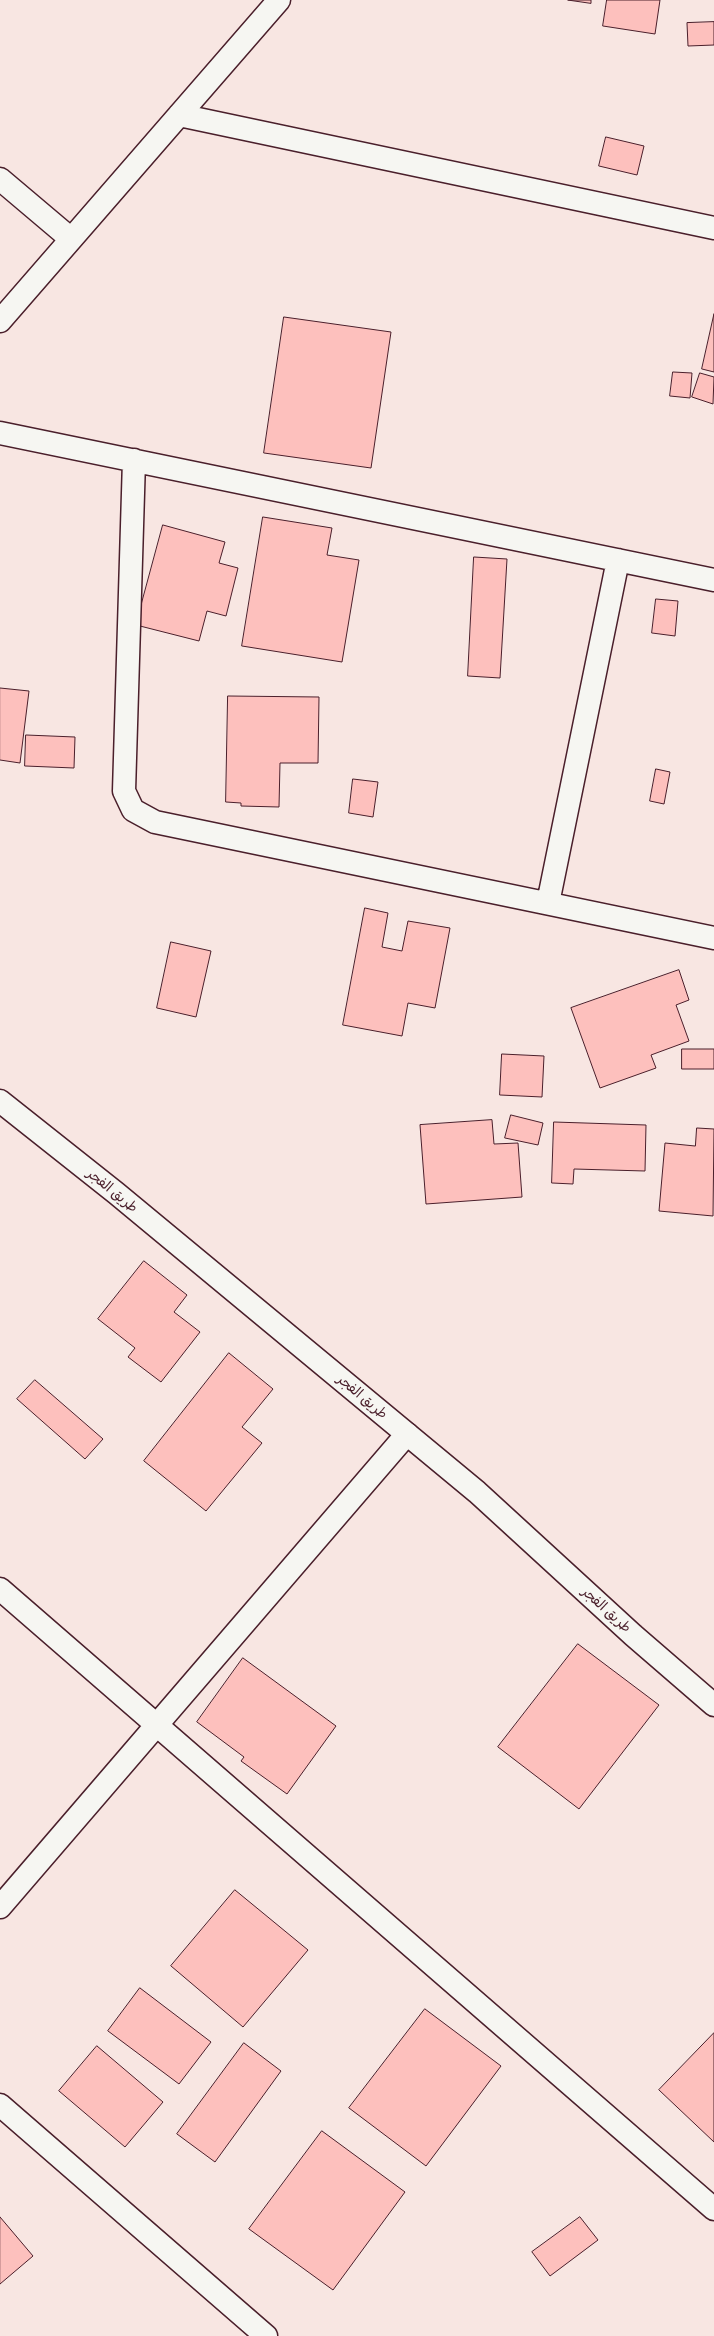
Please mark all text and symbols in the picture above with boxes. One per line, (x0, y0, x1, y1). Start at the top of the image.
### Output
street label: طريق الفجر (83, 1165, 141, 1217)
street label: طريق الفجر (333, 1371, 391, 1423)
street label: طريق الفجر (578, 1583, 634, 1637)

